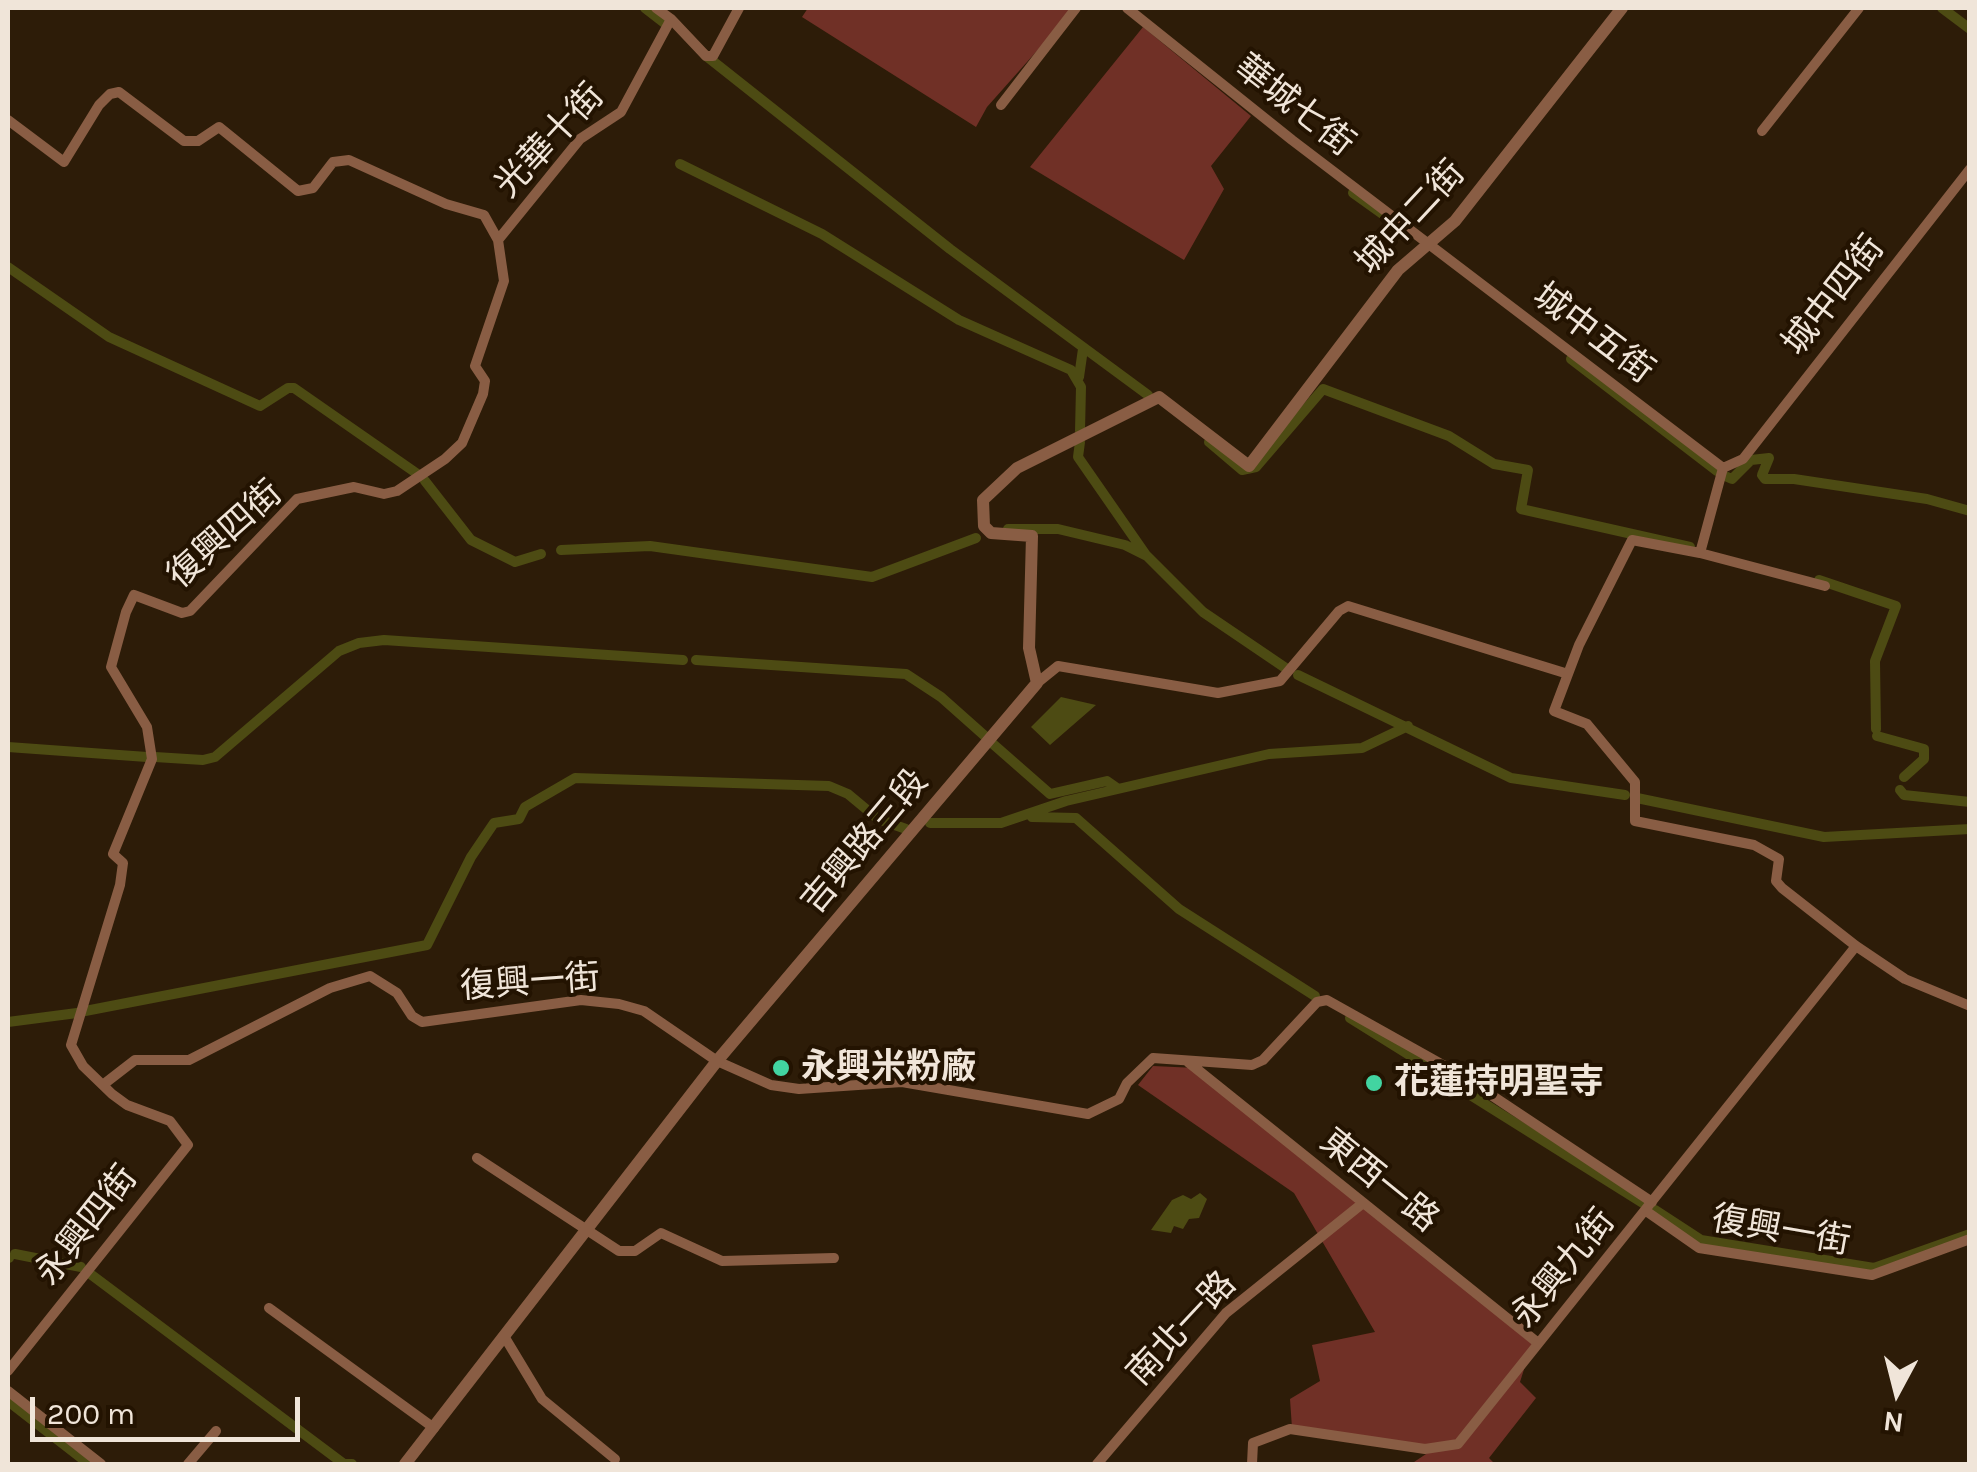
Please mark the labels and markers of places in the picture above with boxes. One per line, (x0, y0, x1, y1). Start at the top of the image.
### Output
place label: 永興米粉廠 (801, 1047, 976, 1089)
marker: 永興米粉廠 (770, 1057, 792, 1079)
place label: 花蓮持明聖寺 (1394, 1062, 1604, 1104)
marker: 花蓮持明聖寺 (1363, 1072, 1385, 1094)

